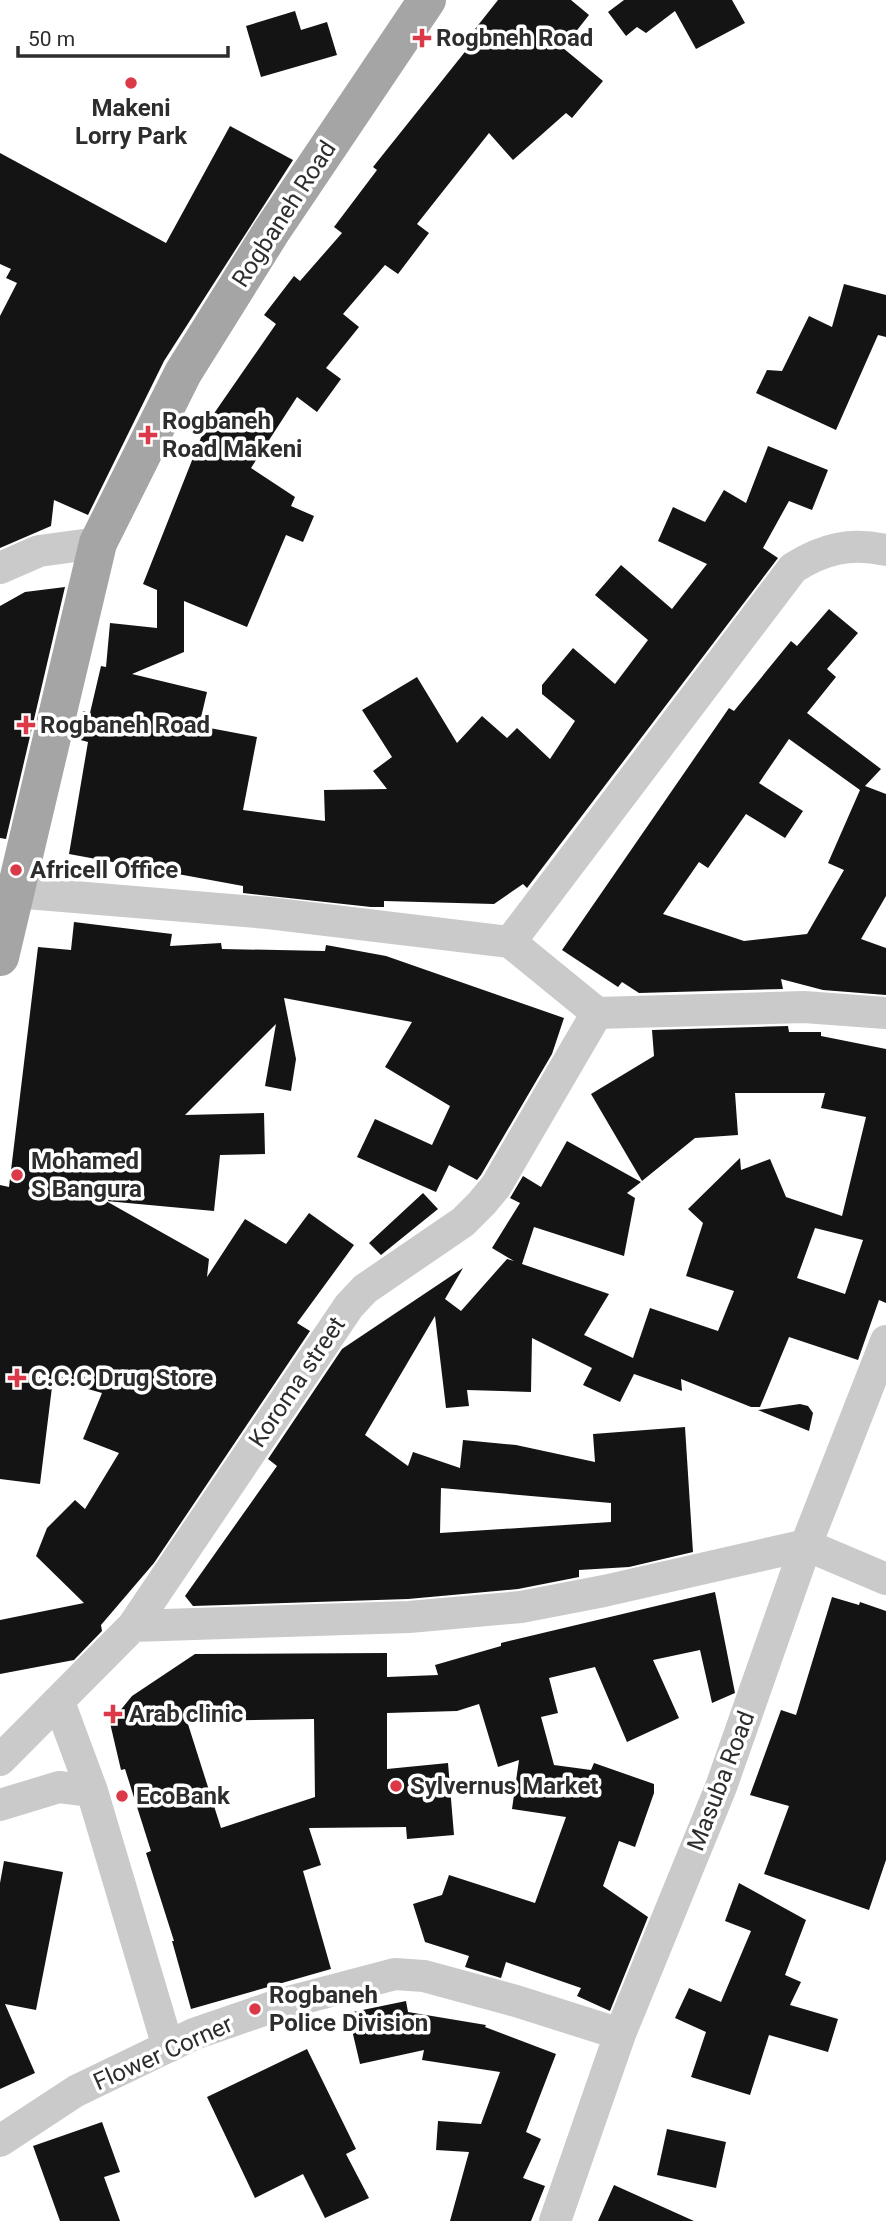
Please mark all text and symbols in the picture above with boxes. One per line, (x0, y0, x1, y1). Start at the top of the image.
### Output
scale bar (18, 14, 228, 58)
place label: Rogbneh Road (436, 24, 593, 52)
text: 50 m (28, 27, 75, 51)
marker: Rogbneh Road (414, 30, 430, 46)
marker: Makeni Lorry Park (123, 75, 139, 91)
place label: Makeni Lorry Park (75, 94, 188, 150)
street label: Rogbaneh Road (226, 136, 342, 292)
place label: Rogbaneh Road Makeni (162, 407, 302, 463)
marker: Rogbaneh Road Makeni (140, 427, 156, 443)
place label: Rogbaneh Road (40, 711, 210, 739)
marker: Rogbaneh Road (18, 717, 34, 733)
place label: Africell Office (30, 856, 178, 884)
marker: Africell Office (8, 862, 24, 878)
place label: Mohamed S Bangura (31, 1147, 142, 1203)
marker: Mohamed S Bangura (9, 1167, 25, 1183)
street label: Koroma street (243, 1311, 351, 1453)
place label: C.C.C Drug Store (31, 1364, 213, 1392)
marker: C.C.C Drug Store (9, 1370, 25, 1386)
place label: Arab clinic (129, 1700, 243, 1728)
marker: Arab clinic (103, 1704, 123, 1724)
street label: Masuba Road (682, 1707, 760, 1855)
place label: Sylvernus Market (410, 1772, 598, 1800)
marker: Sylvernus Market (388, 1778, 404, 1794)
place label: EcoBank (136, 1782, 231, 1810)
marker: EcoBank (114, 1788, 130, 1804)
place label: Rogbaneh Police Division (269, 1981, 428, 2037)
marker: Rogbaneh Police Division (247, 2001, 263, 2017)
street label: Flower Corner (89, 2010, 237, 2096)

